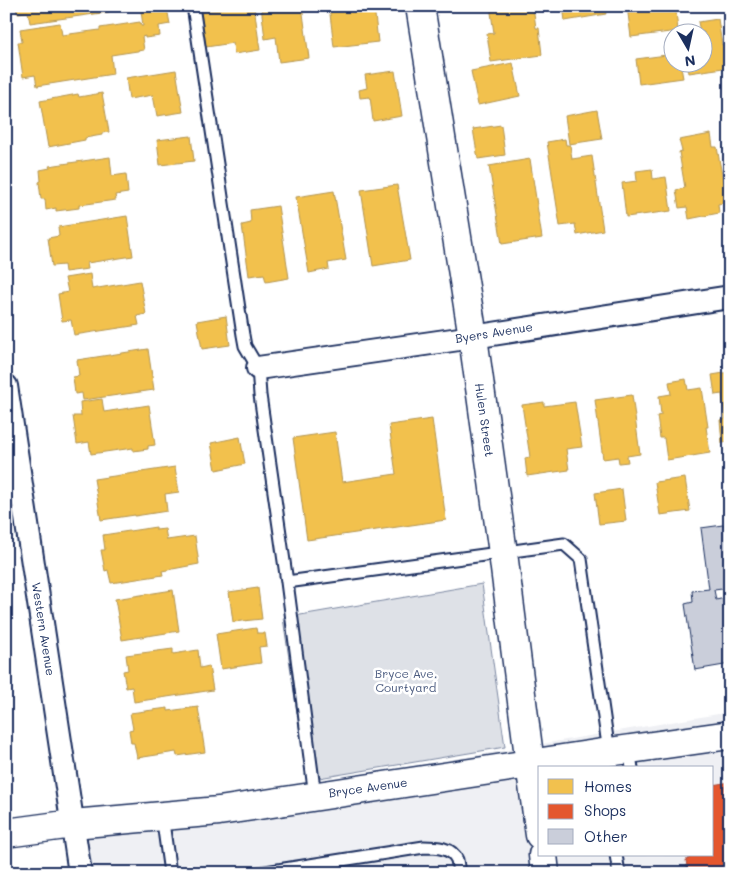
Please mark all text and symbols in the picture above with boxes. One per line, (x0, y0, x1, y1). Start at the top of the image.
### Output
north arrow (664, 22, 714, 72)
text: N (683, 51, 697, 72)
street label: Byers Avenue (454, 318, 534, 346)
street label: Hulen Street (472, 382, 498, 458)
street label: Western Avenue (29, 581, 59, 677)
park label: Bryce Ave. Courtyard (375, 665, 437, 695)
legend (538, 766, 714, 856)
street label: Bryce Avenue (327, 774, 408, 800)
text: Homes (584, 776, 632, 796)
text: Shops (584, 800, 626, 820)
text: Other (584, 826, 628, 846)

